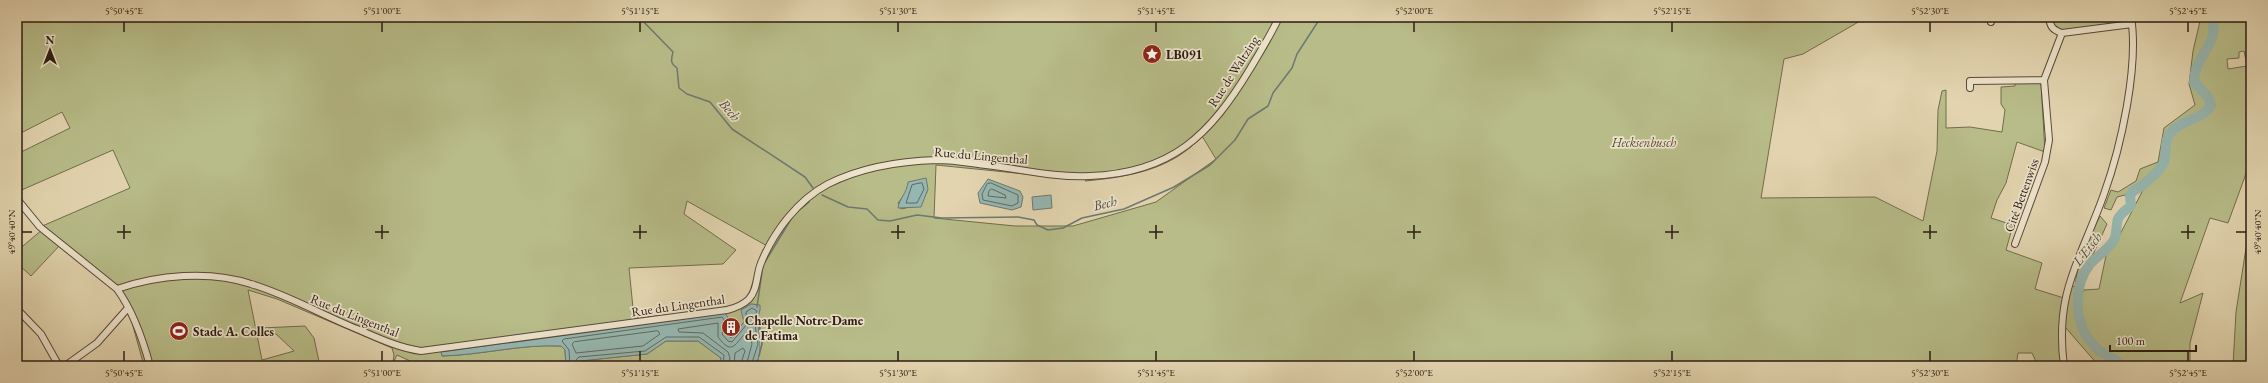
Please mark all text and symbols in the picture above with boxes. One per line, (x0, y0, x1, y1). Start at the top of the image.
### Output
text: 5°50'45"E (105, 4, 143, 17)
text: 5°51'00"E (363, 4, 401, 17)
text: 5°51'15"E (621, 4, 659, 17)
text: 5°51'30"E (879, 4, 917, 17)
text: 5°51'45"E (1137, 4, 1175, 17)
text: 5°52'00"E (1395, 4, 1433, 17)
text: 5°52'15"E (1653, 4, 1691, 17)
text: 5°52'30"E (1911, 4, 1949, 17)
text: 5°52'45"E (2169, 4, 2207, 17)
north arrow (30, 30, 70, 70)
street label: Rue de Waltzing (1204, 32, 1263, 110)
text: N (46, 33, 55, 47)
place icon: LB091 (1141, 43, 1163, 65)
place label: LB091 (1166, 46, 1203, 63)
water label: Bech (715, 94, 745, 125)
park label: Hecksenbusch (1611, 134, 1677, 151)
street label: Rue du Lingenthal (933, 143, 1029, 168)
street label: Cité Bettenwiss (2000, 156, 2043, 234)
water label: Bech (1090, 191, 1119, 215)
text: 49°40'40"N (5, 209, 18, 254)
text: 49°40'40"N (2251, 209, 2264, 254)
water label: L'Eisch (2068, 228, 2106, 270)
street label: Rue du Lingenthal (308, 290, 402, 341)
street label: Rue du Lingenthal (630, 291, 726, 320)
place label: Chapelle Notre-Dame de Fatima (745, 312, 864, 344)
building icon: Chapelle Notre-Dame de Fatima (720, 316, 742, 338)
sports icon: Stade A. Colles (168, 320, 190, 342)
place label: Stade A. Colles (193, 323, 274, 340)
scale bar (2110, 327, 2196, 353)
text: 100 m (2116, 333, 2146, 349)
text: 5°50'45"E (105, 366, 143, 379)
text: 5°51'00"E (363, 366, 401, 379)
text: 5°51'15"E (621, 366, 659, 379)
text: 5°51'30"E (879, 366, 917, 379)
text: 5°51'45"E (1137, 366, 1175, 379)
text: 5°52'00"E (1395, 366, 1433, 379)
text: 5°52'15"E (1653, 366, 1691, 379)
text: 5°52'30"E (1911, 366, 1949, 379)
text: 5°52'45"E (2169, 366, 2207, 379)

